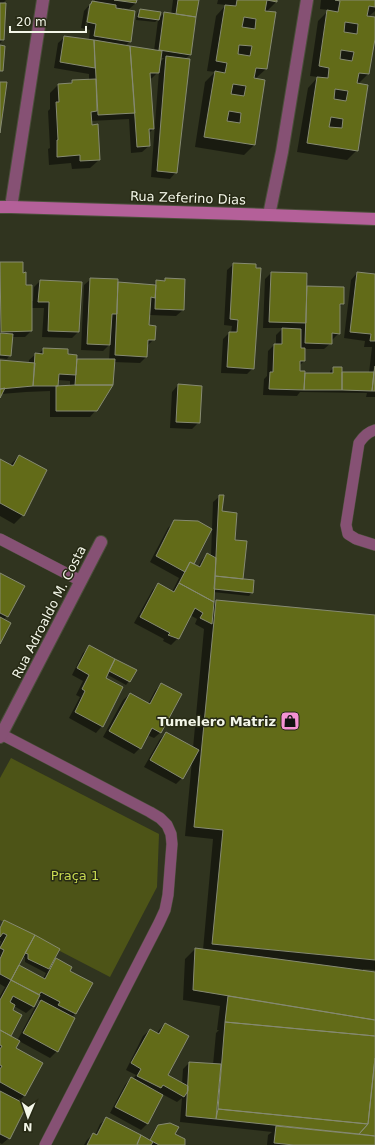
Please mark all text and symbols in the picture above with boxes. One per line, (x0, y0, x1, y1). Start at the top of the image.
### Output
scale bar (10, 8, 86, 34)
text: 20 m (16, 15, 47, 29)
street label: Rua Zeferino Dias (130, 188, 246, 208)
street label: Rua Adroaldo M. Costa (9, 543, 89, 681)
shop icon: Tumelero Matriz (279, 710, 301, 732)
place label: Tumelero Matriz (157, 714, 276, 729)
park label: Praça 1 (51, 868, 99, 883)
north arrow (8, 1097, 48, 1137)
text: N (23, 1120, 33, 1133)

